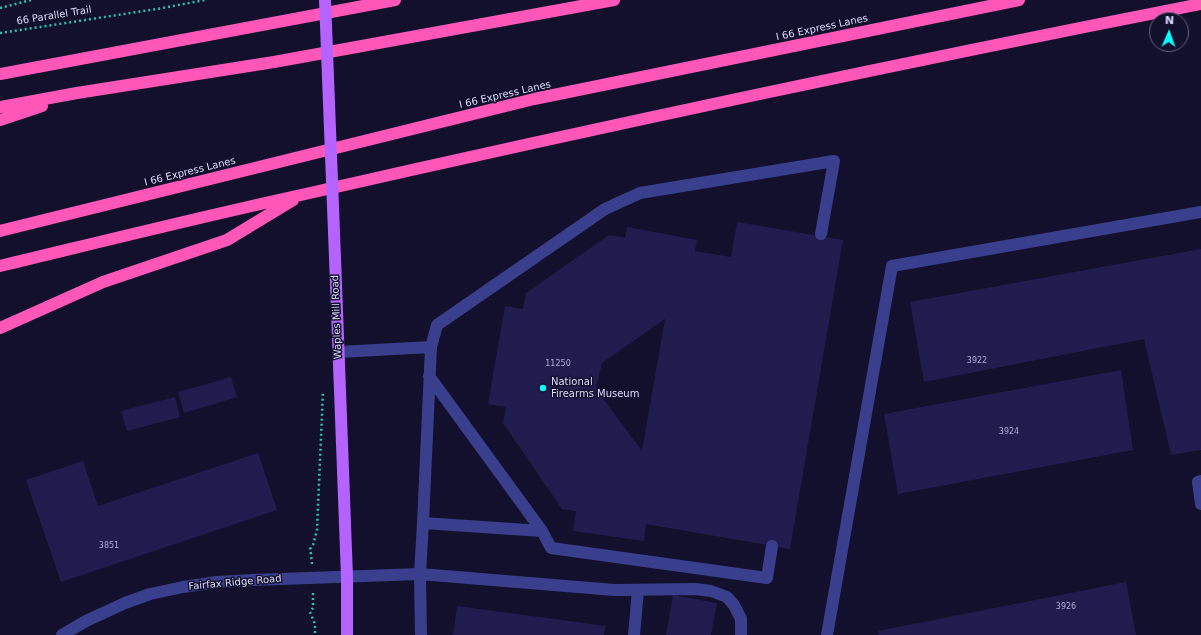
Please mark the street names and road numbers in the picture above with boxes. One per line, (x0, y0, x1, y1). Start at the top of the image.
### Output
street label: 66 Parallel Trail (16, 4, 92, 28)
street label: I 66 Express Lanes (775, 12, 869, 44)
street label: I 66 Express Lanes (458, 79, 552, 111)
street label: I 66 Express Lanes (143, 155, 237, 189)
street label: Waples Mill Road (330, 275, 344, 359)
street label: Fairfax Ridge Road (188, 573, 282, 593)

